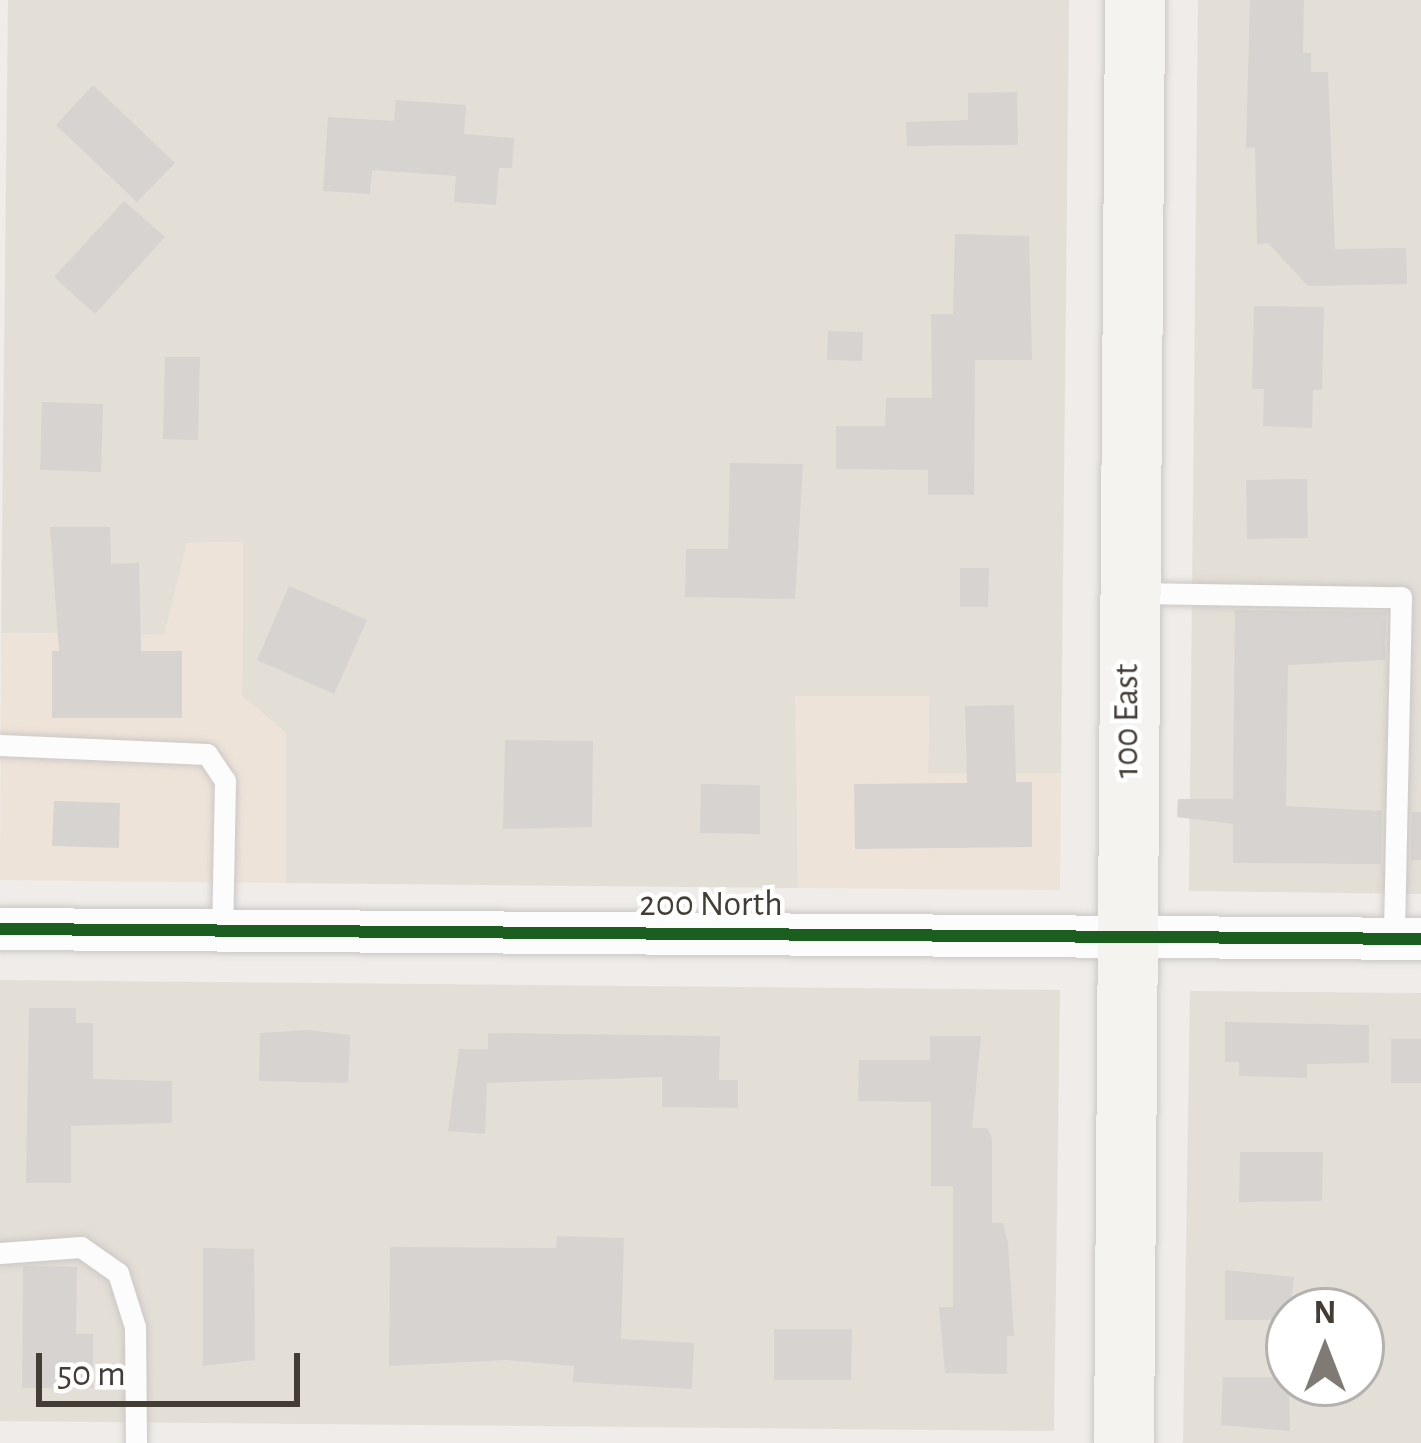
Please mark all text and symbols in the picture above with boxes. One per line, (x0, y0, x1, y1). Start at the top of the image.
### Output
street label: 100 East (1105, 664, 1149, 778)
street label: 200 North (639, 883, 783, 927)
north arrow (1265, 1287, 1385, 1407)
text: N (1314, 1297, 1336, 1330)
scale bar (42, 1329, 306, 1403)
text: 50 m (57, 1356, 126, 1392)

